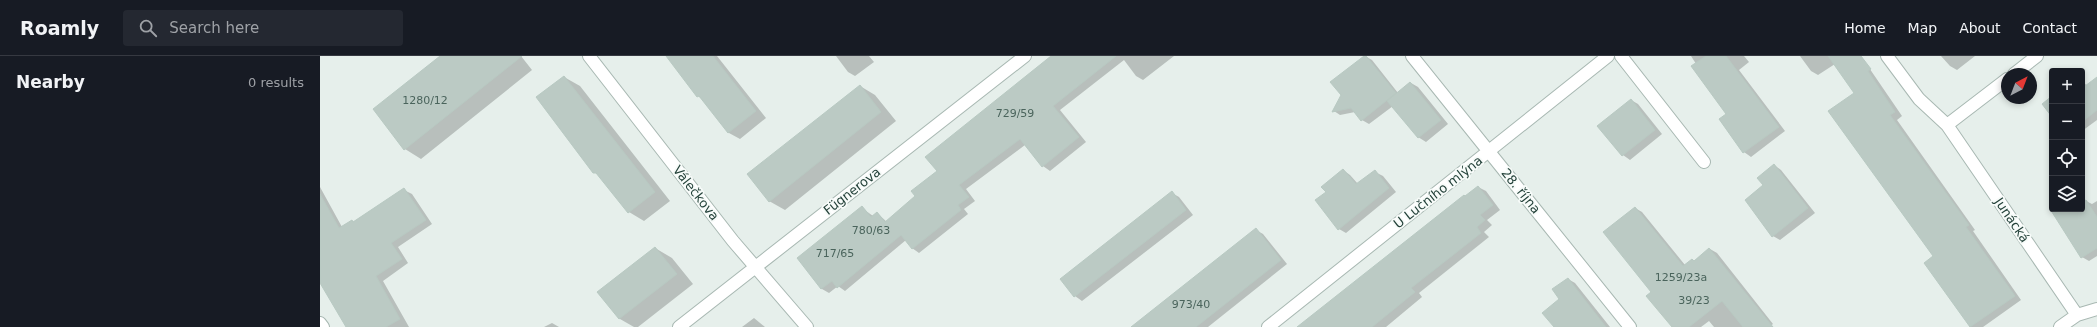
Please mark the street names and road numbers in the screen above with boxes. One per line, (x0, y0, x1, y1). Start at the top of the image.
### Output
street label: U Lučního mlýna (1391, 153, 1485, 231)
street label: Válečkova (670, 163, 722, 223)
street label: Fügnerova (821, 164, 883, 218)
street label: 28. října (1498, 165, 1544, 217)
street label: Junácká (1991, 194, 2032, 245)

